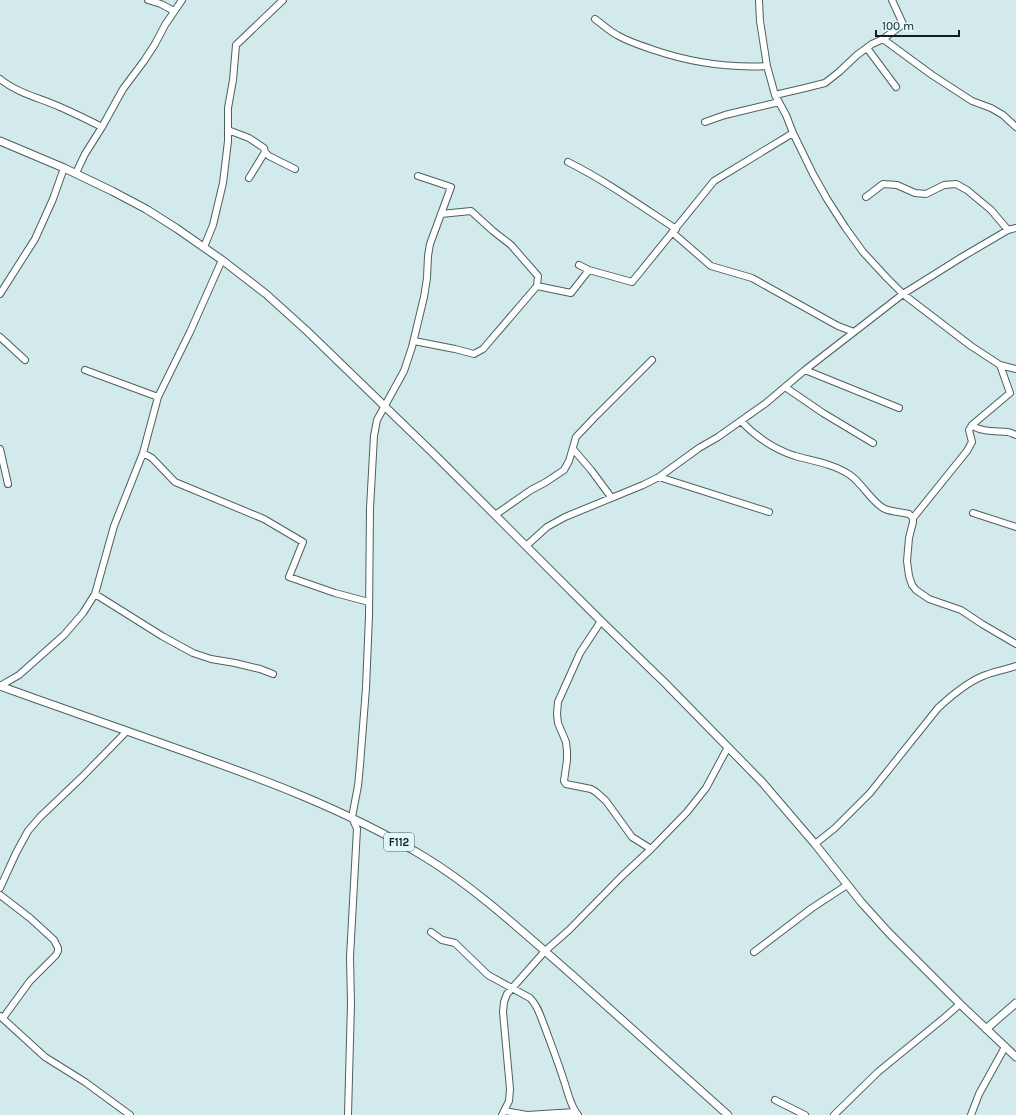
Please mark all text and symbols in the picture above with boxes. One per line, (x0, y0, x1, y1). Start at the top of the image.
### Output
scale bar (876, 12, 959, 38)
text: 100 m (882, 19, 914, 33)
road number: F112 (384, 833, 414, 851)

